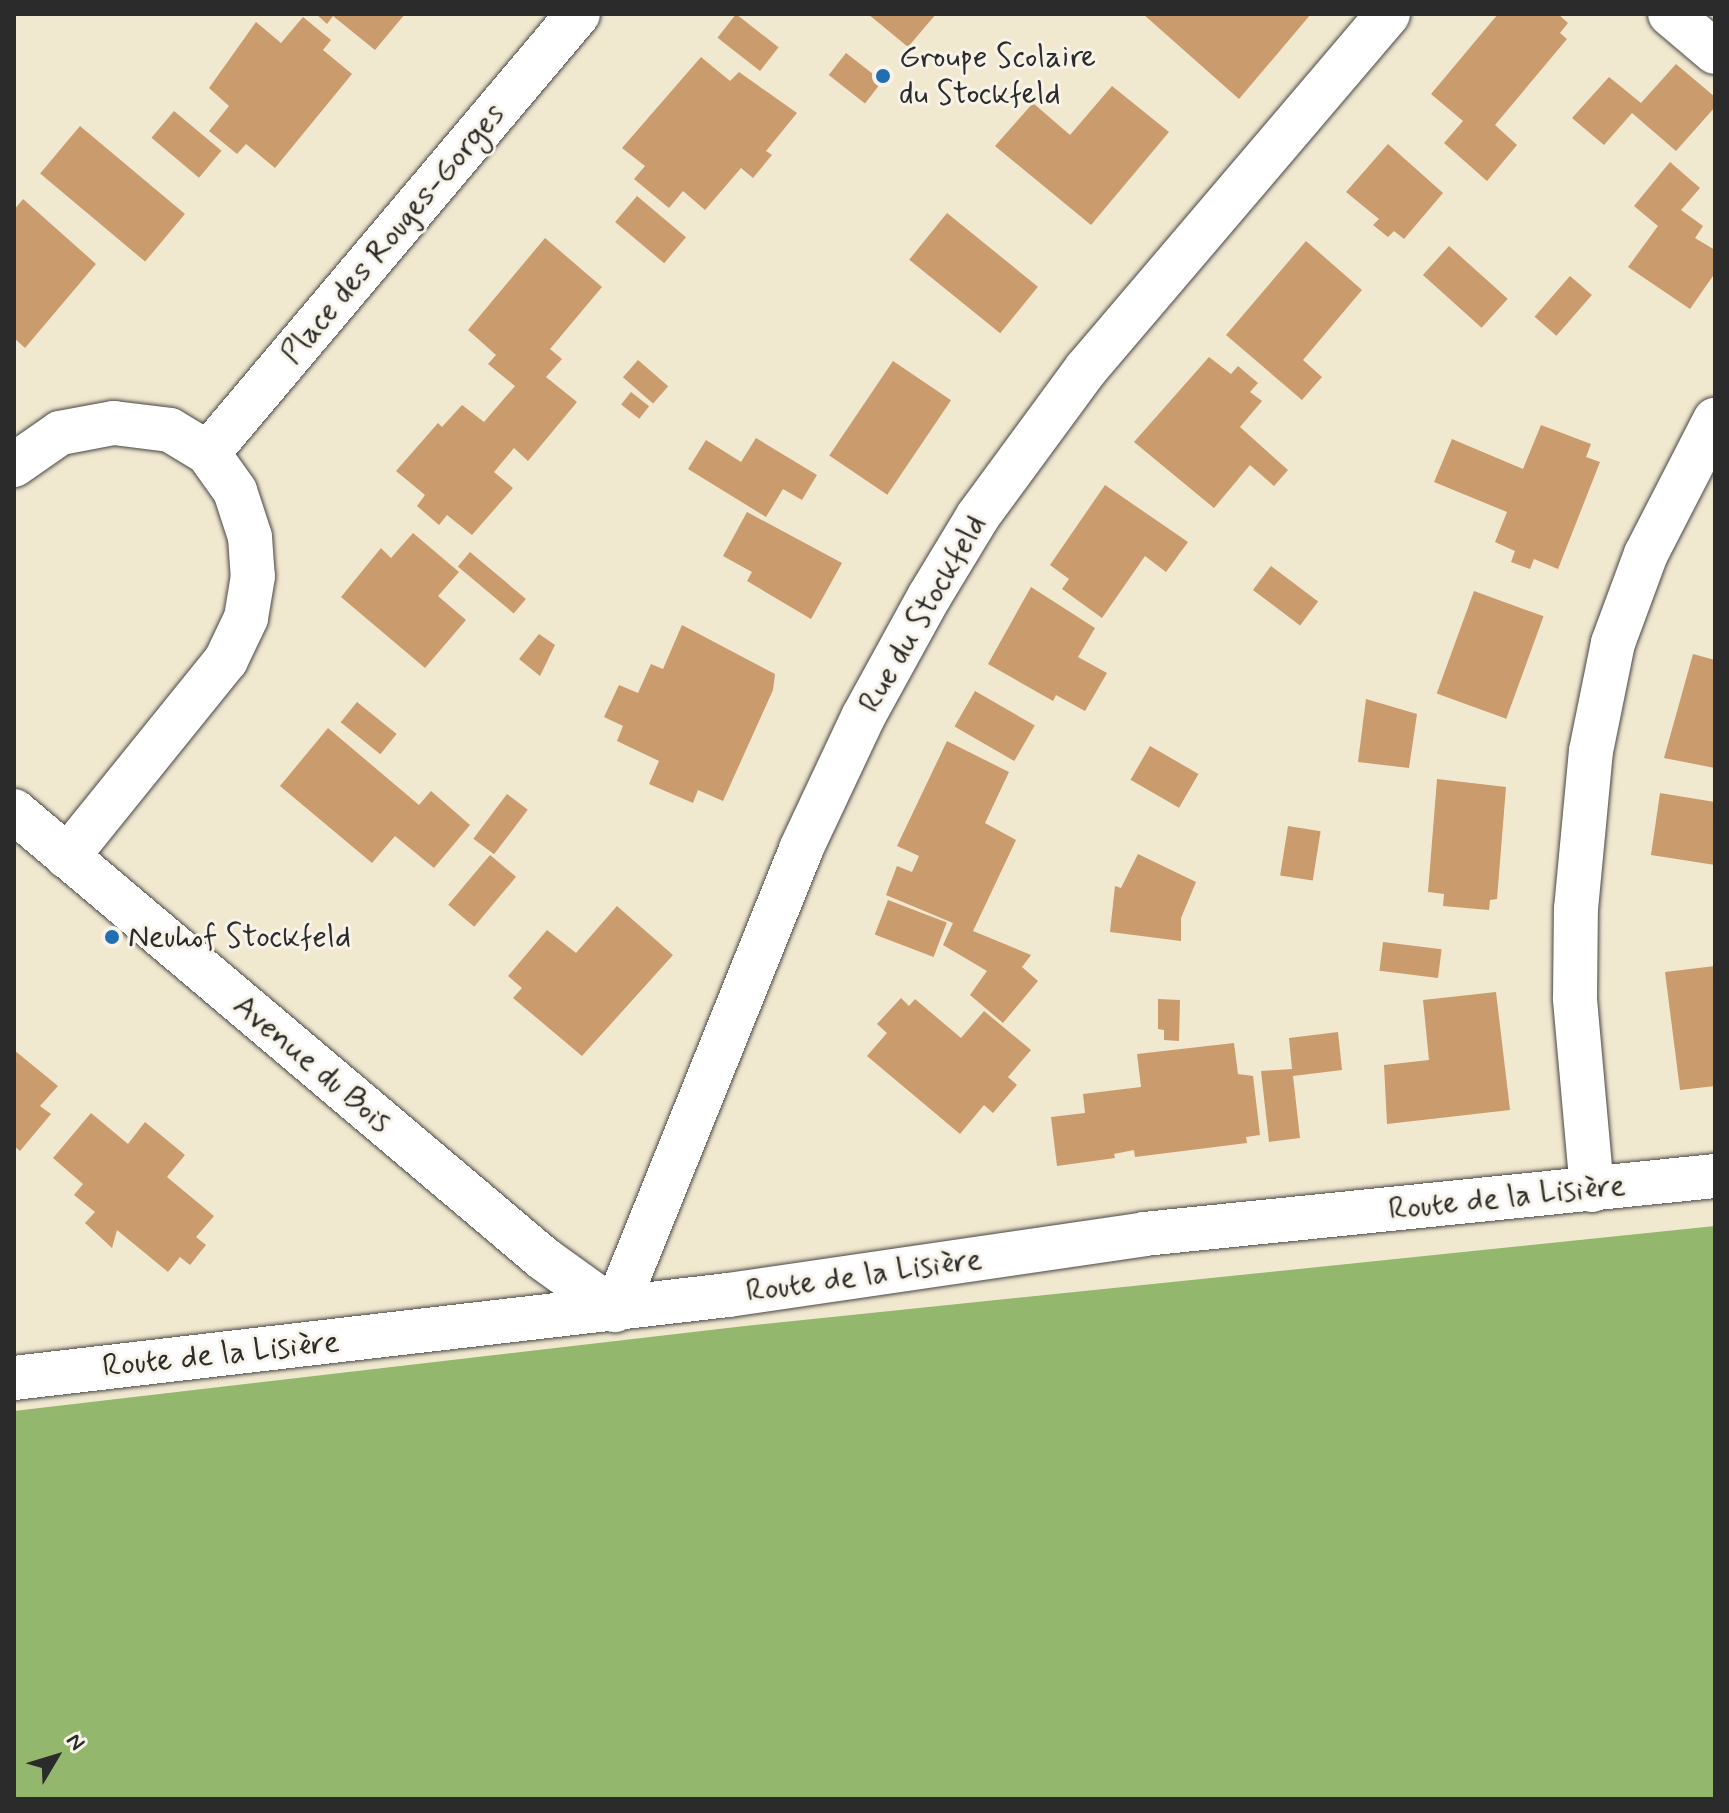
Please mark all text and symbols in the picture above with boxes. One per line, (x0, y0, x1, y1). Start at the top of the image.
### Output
place label: Groupe Scolaire du Stockfeld (899, 39, 1101, 114)
marker: Groupe Scolaire du Stockfeld (874, 67, 892, 85)
street label: Place des Rouges-Gorges (274, 97, 512, 371)
street label: Rue du Stockfeld (853, 511, 993, 717)
place label: Neuhof Stockfeld (128, 918, 347, 956)
marker: Neuhof Stockfeld (103, 928, 121, 946)
street label: Avenue du Bois (222, 984, 402, 1144)
street label: Route de la Lisière (1385, 1166, 1629, 1230)
street label: Route de la Lisière (742, 1240, 986, 1312)
street label: Route de la Lisière (99, 1323, 343, 1387)
north arrow (16, 1717, 96, 1797)
text: N (59, 1728, 90, 1757)

